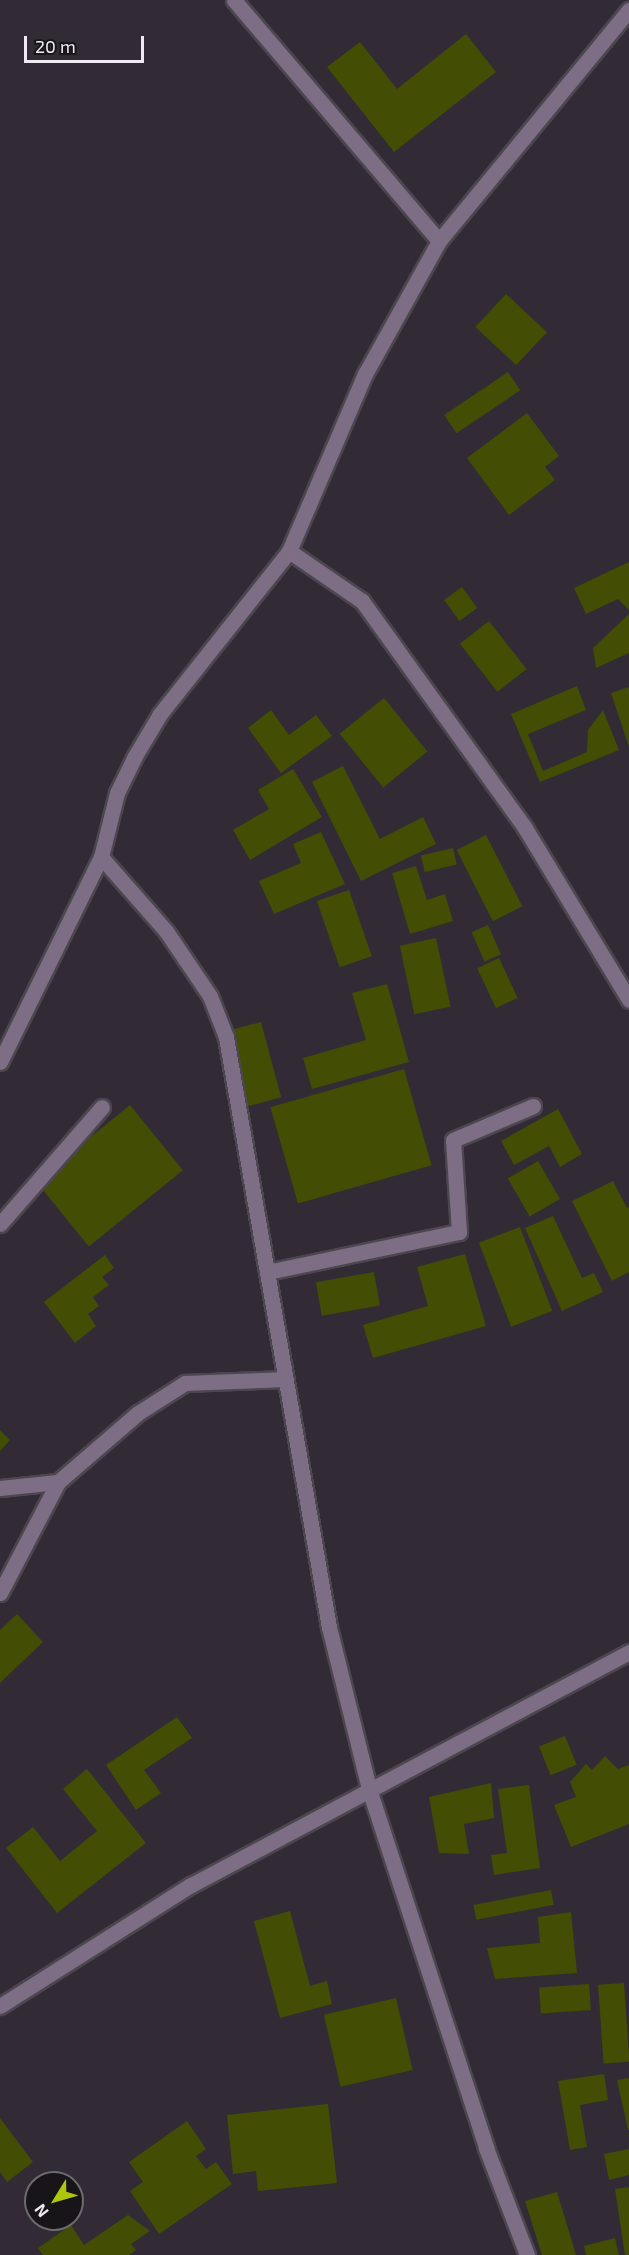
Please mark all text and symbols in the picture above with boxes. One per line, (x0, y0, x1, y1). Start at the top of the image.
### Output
scale bar (27, 24, 147, 62)
text: 20 m (35, 35, 76, 57)
north arrow (24, 2171, 84, 2231)
text: N (30, 2201, 52, 2221)

